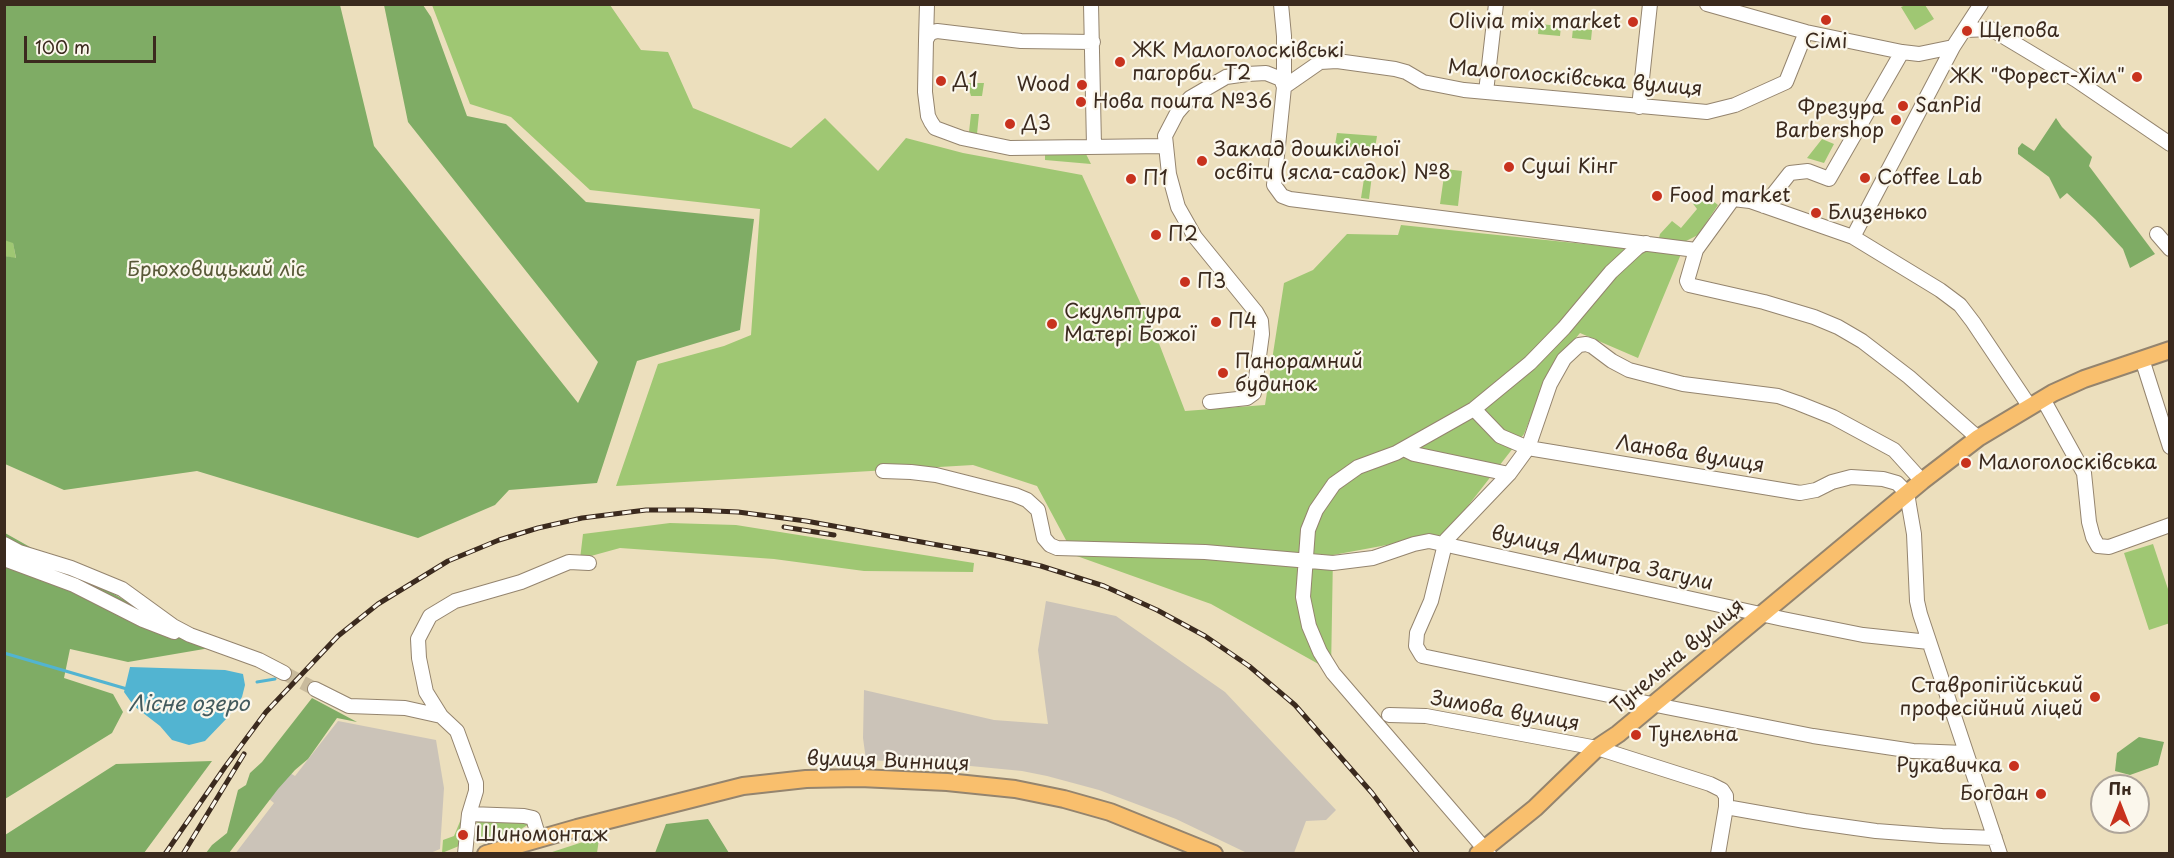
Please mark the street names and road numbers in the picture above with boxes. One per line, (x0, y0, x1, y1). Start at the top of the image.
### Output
street label: Малоголосківська вулиця (1447, 56, 1703, 102)
street label: Ланова вулиця (1614, 431, 1766, 479)
street label: вулиця Дмитра Загули (1489, 522, 1715, 596)
street label: Тунельна вулиця (1607, 594, 1749, 720)
street label: Зимова вулиця (1429, 687, 1581, 737)
street label: вулиця Винниця (806, 747, 970, 777)

